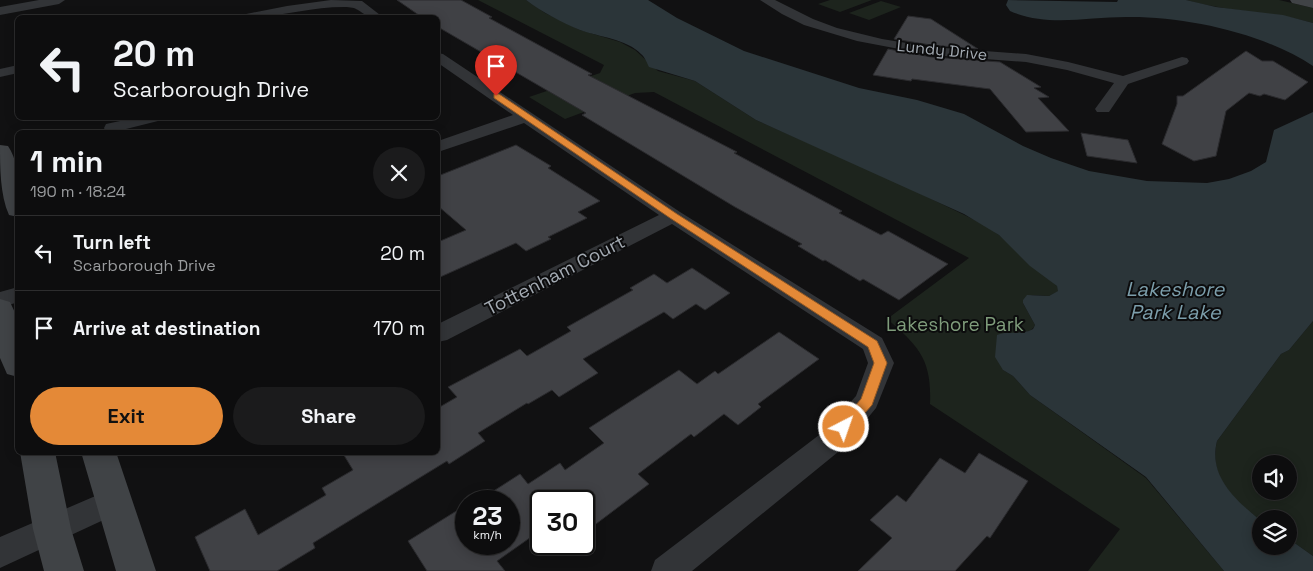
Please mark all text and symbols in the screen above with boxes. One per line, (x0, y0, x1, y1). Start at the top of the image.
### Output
text: 20 m (113, 32, 195, 76)
icon: left (30, 35, 95, 100)
street label: Lundy Drive (896, 35, 988, 65)
pin (475, 45, 517, 96)
icon: arrive (482, 52, 510, 80)
text: Scarborough Drive (113, 75, 309, 103)
text: 1 min (30, 142, 103, 181)
button: close (373, 147, 425, 199)
text: 190 m · 18:24 (30, 181, 126, 202)
street label: Tottenham Court (481, 229, 629, 321)
text: Turn left (73, 230, 151, 255)
icon: left (30, 239, 58, 267)
text: 20 m (380, 241, 425, 266)
text: Scarborough Drive (73, 255, 216, 276)
water label: Lakeshore Park Lake (1126, 276, 1225, 325)
park label: Lakeshore Park (886, 312, 1024, 337)
icon: arrive (30, 314, 58, 342)
text: Arrive at destination (73, 316, 261, 341)
text: 170 m (373, 316, 425, 341)
button: Exit (30, 387, 223, 445)
button: Share (233, 387, 425, 445)
position arrow (817, 400, 869, 452)
map controls (1252, 455, 1297, 555)
button: sound (1252, 455, 1297, 500)
speed limit sign: 30 (530, 490, 595, 555)
text: 23 (472, 500, 503, 532)
button: layers (1252, 510, 1297, 555)
text: km/h (473, 527, 502, 543)

